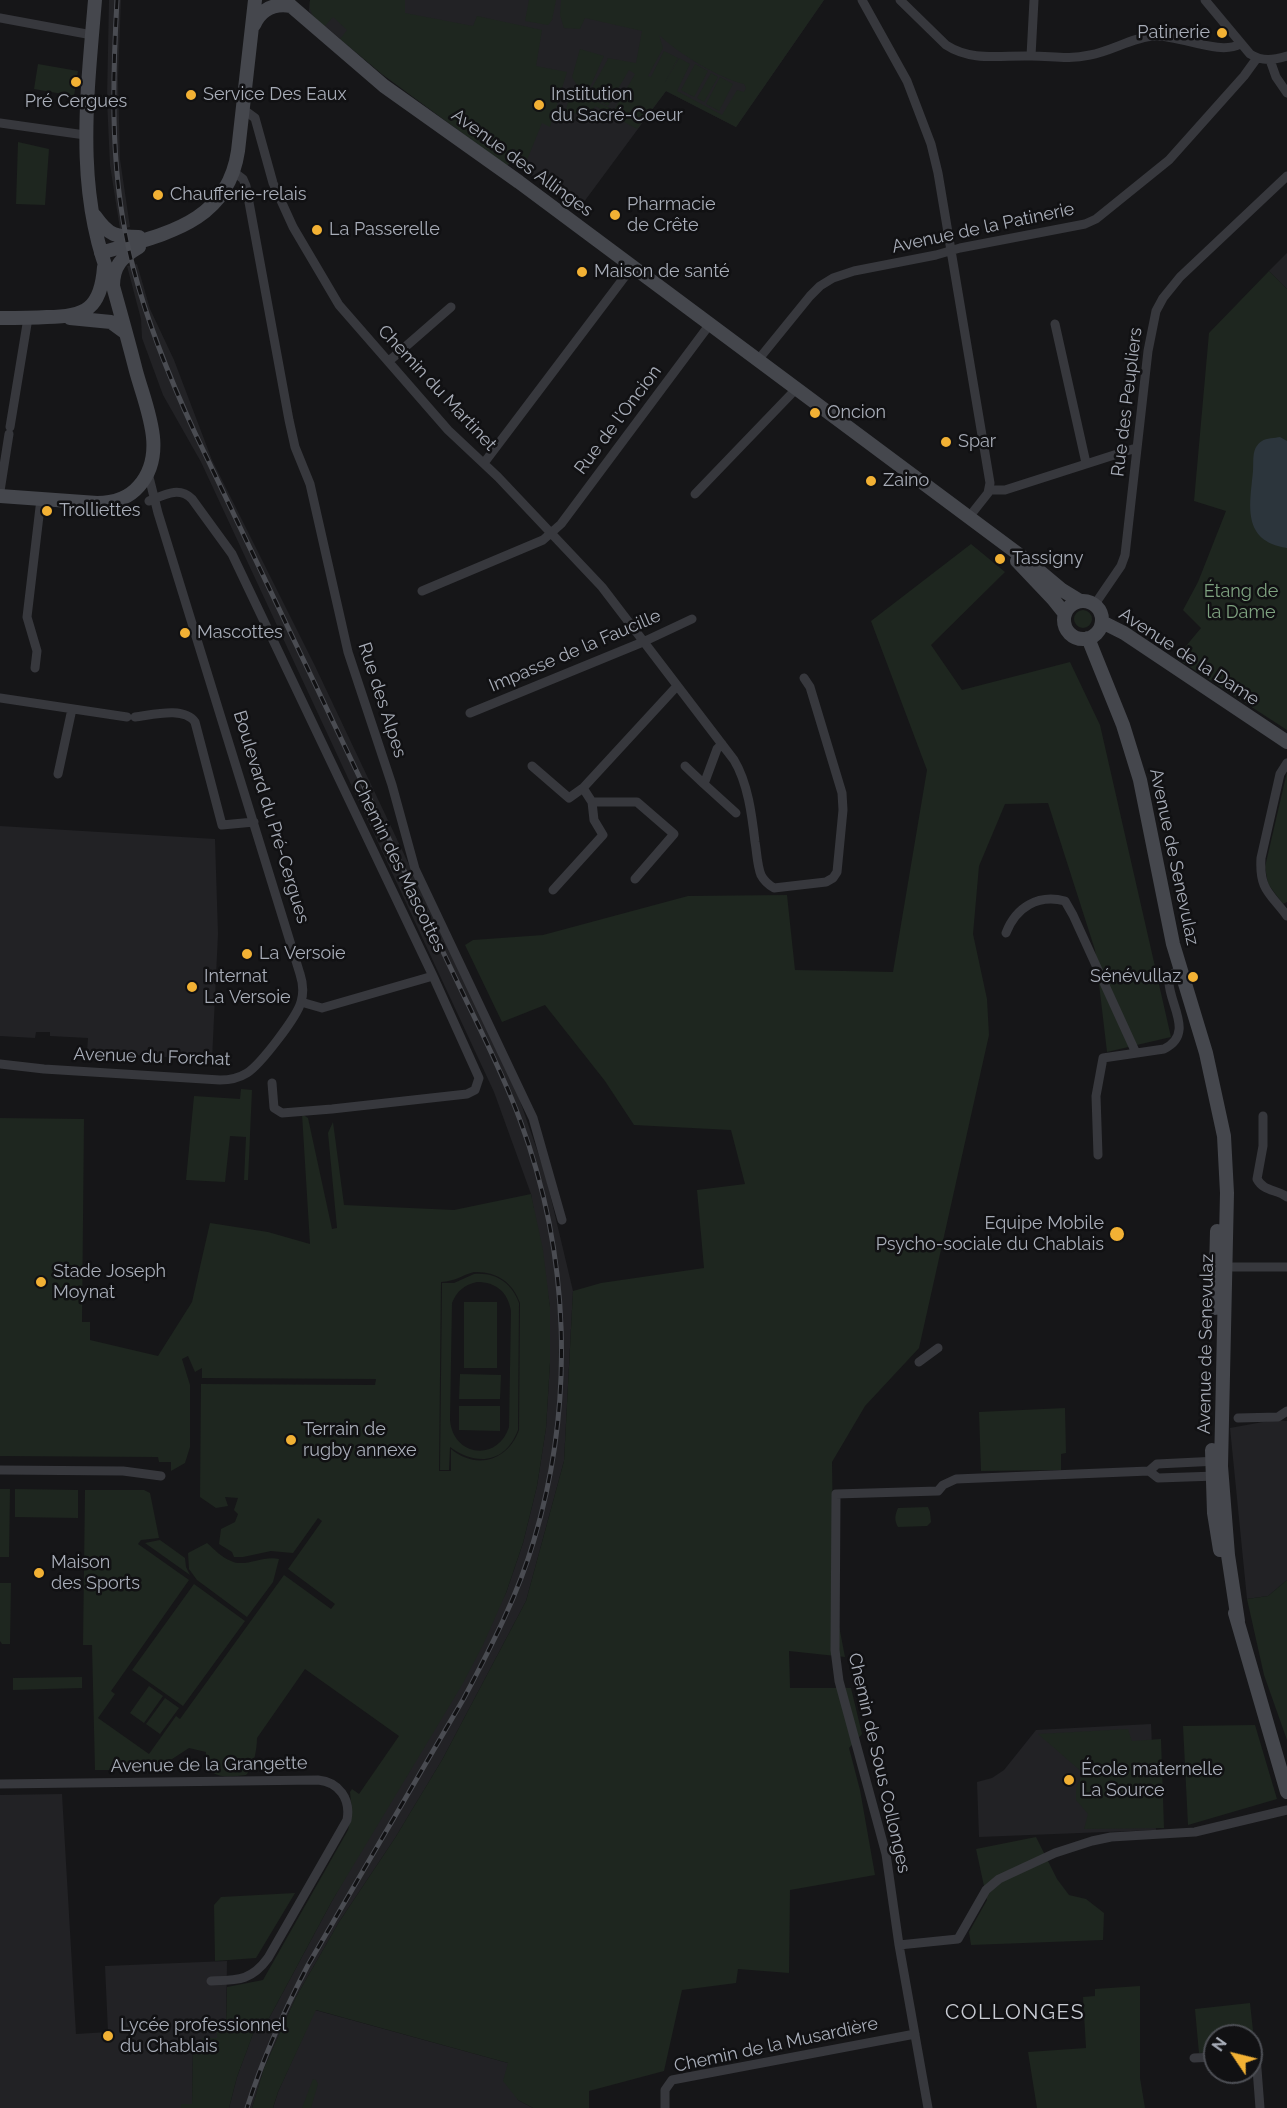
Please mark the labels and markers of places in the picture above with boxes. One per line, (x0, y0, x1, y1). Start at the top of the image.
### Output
place label: Patinerie (1137, 22, 1210, 44)
marker: Patinerie (1215, 26, 1229, 40)
marker: Pré Cergues (69, 75, 83, 89)
place label: Service Des Eaux (203, 84, 346, 106)
place label: Institution du Sacré-Coeur (551, 84, 683, 127)
marker: Service Des Eaux (184, 88, 198, 102)
place label: Pré Cergues (25, 91, 127, 113)
marker: Institution du Sacré-Coeur (532, 98, 546, 112)
place label: Chaufferie-relais (170, 184, 306, 206)
marker: Chaufferie-relais (151, 188, 165, 202)
place label: Pharmacie de Crête (627, 194, 716, 236)
marker: Pharmacie de Crête (608, 208, 622, 222)
place label: La Passerelle (329, 219, 440, 241)
marker: La Passerelle (310, 223, 324, 237)
place label: Maison de santé (594, 261, 730, 283)
marker: Maison de santé (575, 265, 589, 279)
place label: Oncion (827, 402, 886, 424)
marker: Oncion (808, 406, 822, 420)
place label: Spar (958, 431, 996, 453)
marker: Spar (939, 435, 953, 449)
place label: Zaino (883, 470, 929, 492)
marker: Zaino (864, 474, 878, 488)
place label: Trolliettes (59, 500, 140, 522)
marker: Trolliettes (40, 504, 54, 518)
place label: Tassigny (1012, 548, 1083, 570)
marker: Tassigny (993, 552, 1007, 566)
place label: Mascottes (197, 622, 283, 644)
marker: Mascottes (178, 626, 192, 640)
place label: La Versoie (259, 943, 346, 965)
marker: La Versoie (240, 947, 254, 961)
place label: Internat La Versoie (204, 966, 291, 1008)
place label: Sénévullaz (1090, 966, 1181, 988)
marker: Sénévullaz (1186, 970, 1200, 984)
marker: Internat La Versoie (185, 980, 199, 994)
place label: Equipe Mobile Psycho-sociale du Chablais (876, 1213, 1104, 1256)
marker: Equipe Mobile Psycho-sociale du Chablais (1108, 1225, 1126, 1243)
place label: Stade Joseph Moynat (53, 1261, 166, 1304)
marker: Stade Joseph Moynat (34, 1275, 48, 1289)
place label: Terrain de rugby annexe (303, 1419, 416, 1462)
marker: Terrain de rugby annexe (284, 1433, 298, 1447)
place label: Maison des Sports (51, 1552, 140, 1594)
marker: Maison des Sports (32, 1566, 46, 1580)
place label: École maternelle La Source (1081, 1759, 1223, 1802)
marker: École maternelle La Source (1062, 1773, 1076, 1787)
place label: Lycée professionnel du Chablais (120, 2015, 286, 2058)
marker: Lycée professionnel du Chablais (101, 2029, 115, 2043)

